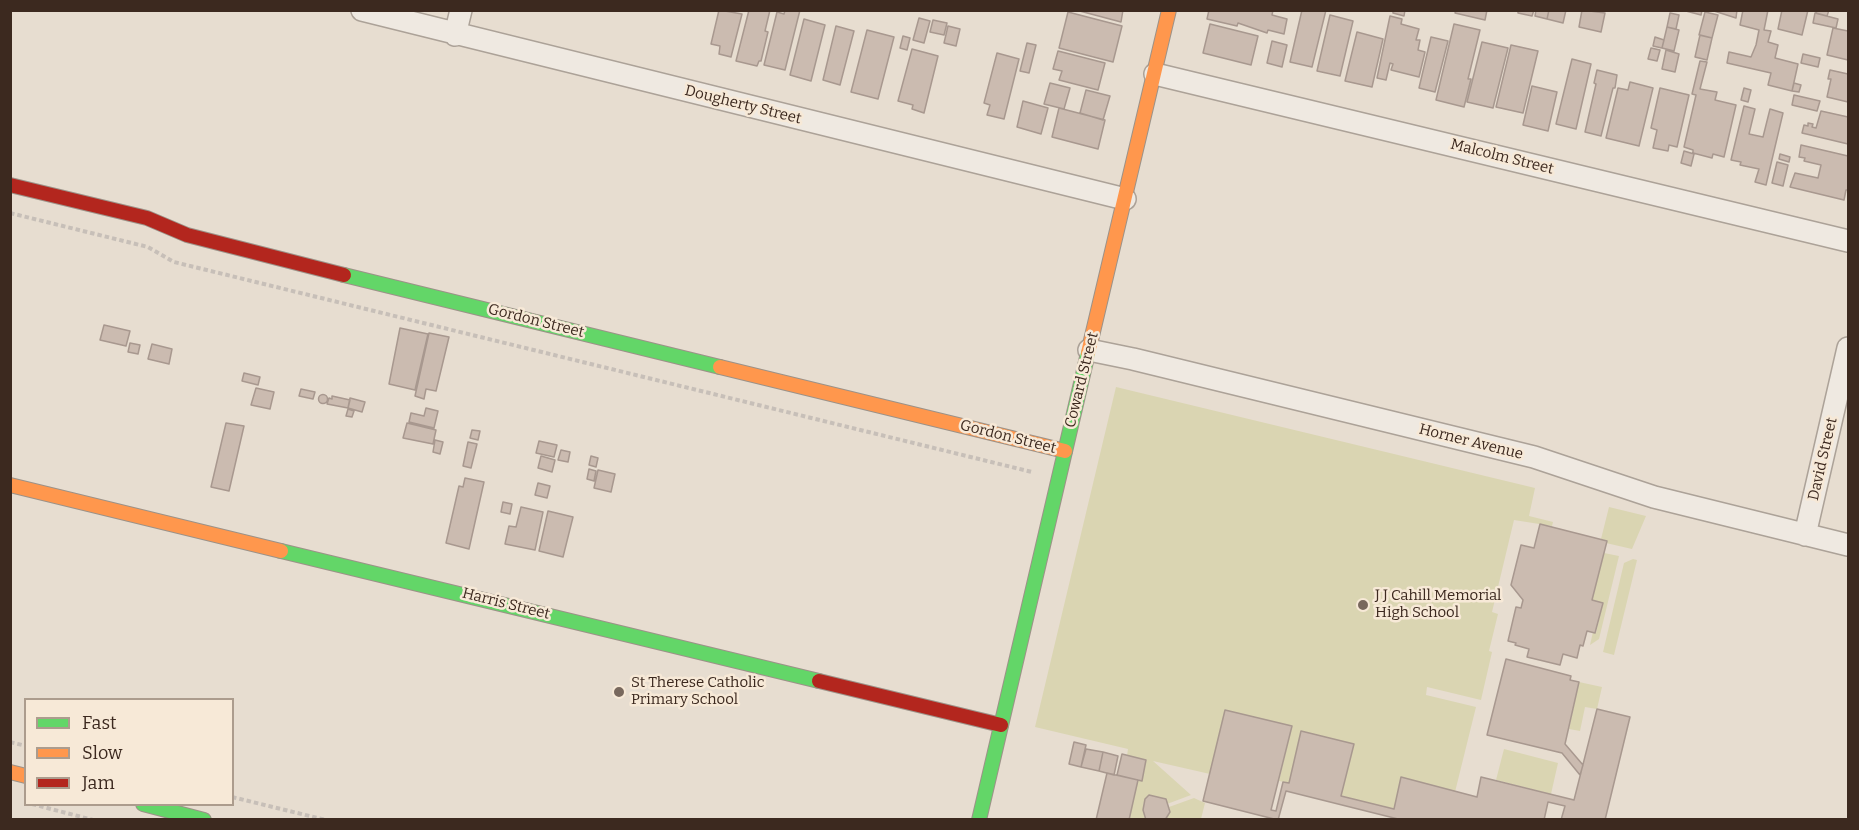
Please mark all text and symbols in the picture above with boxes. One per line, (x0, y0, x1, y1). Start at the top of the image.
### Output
street label: Dougherty Street (683, 82, 803, 128)
street label: Malcolm Street (1449, 135, 1555, 179)
street label: Gordon Street (486, 300, 586, 342)
street label: Coward Street (1061, 330, 1103, 430)
street label: Gordon Street (958, 416, 1058, 458)
street label: David Street (1805, 416, 1841, 502)
street label: Horner Avenue (1417, 420, 1525, 464)
street label: Harris Street (460, 584, 552, 624)
place label: J J Cahill Memorial High School (1375, 587, 1501, 622)
marker: J J Cahill Memorial High School (1356, 598, 1370, 612)
place label: St Therese Catholic Primary School (631, 674, 765, 709)
marker: St Therese Catholic Primary School (612, 685, 626, 699)
legend (24, 698, 234, 806)
text: Fast (82, 712, 117, 734)
text: Slow (82, 742, 122, 764)
text: Jam (82, 772, 115, 794)

